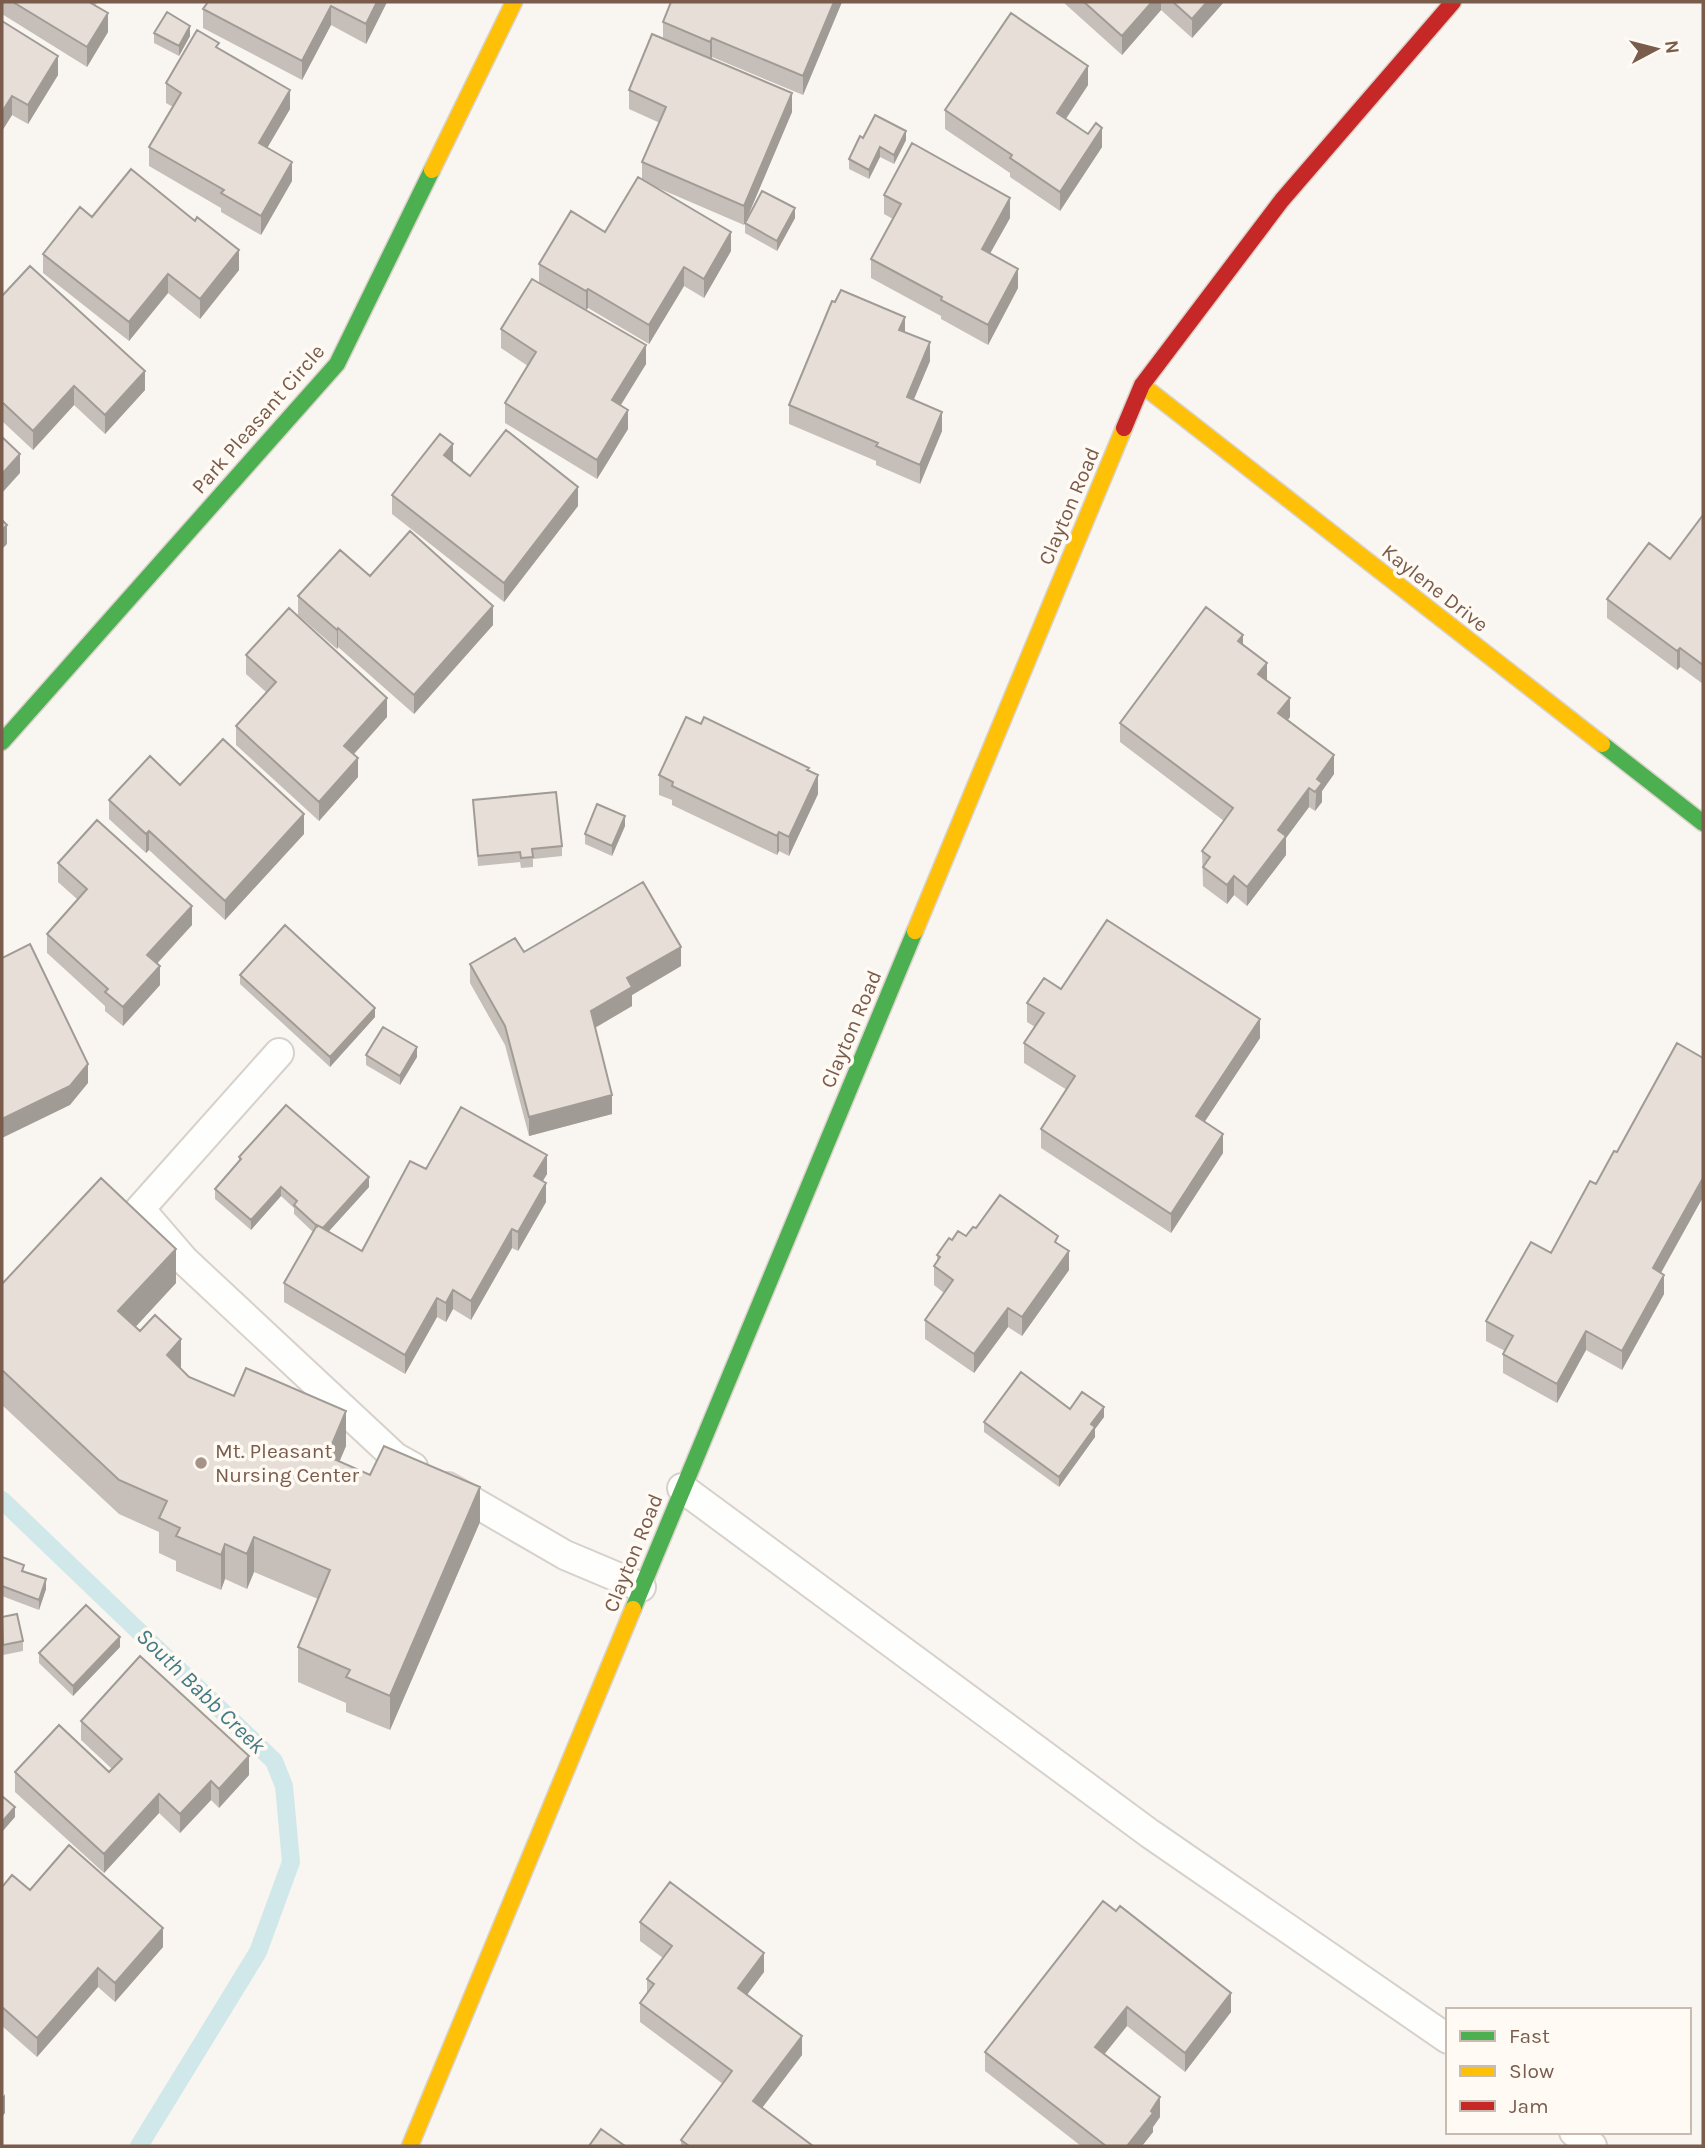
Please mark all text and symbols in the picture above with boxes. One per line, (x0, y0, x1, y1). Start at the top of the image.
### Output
north arrow (1621, 14, 1691, 84)
text: N (1660, 39, 1684, 55)
street label: Park Pleasant Circle (187, 339, 329, 499)
street label: Clayton Road (1033, 444, 1105, 568)
street label: Kaylene Drive (1377, 539, 1493, 637)
street label: Clayton Road (815, 967, 887, 1091)
place label: Mt. Pleasant Nursing Center (215, 1439, 359, 1487)
marker: Mt. Pleasant Nursing Center (193, 1455, 209, 1471)
street label: Clayton Road (598, 1490, 668, 1616)
water label: South Babb Creek (131, 1623, 271, 1760)
legend (1446, 2008, 1691, 2134)
text: Fast (1509, 2024, 1550, 2048)
text: Slow (1509, 2059, 1554, 2083)
text: Jam (1509, 2094, 1549, 2118)

